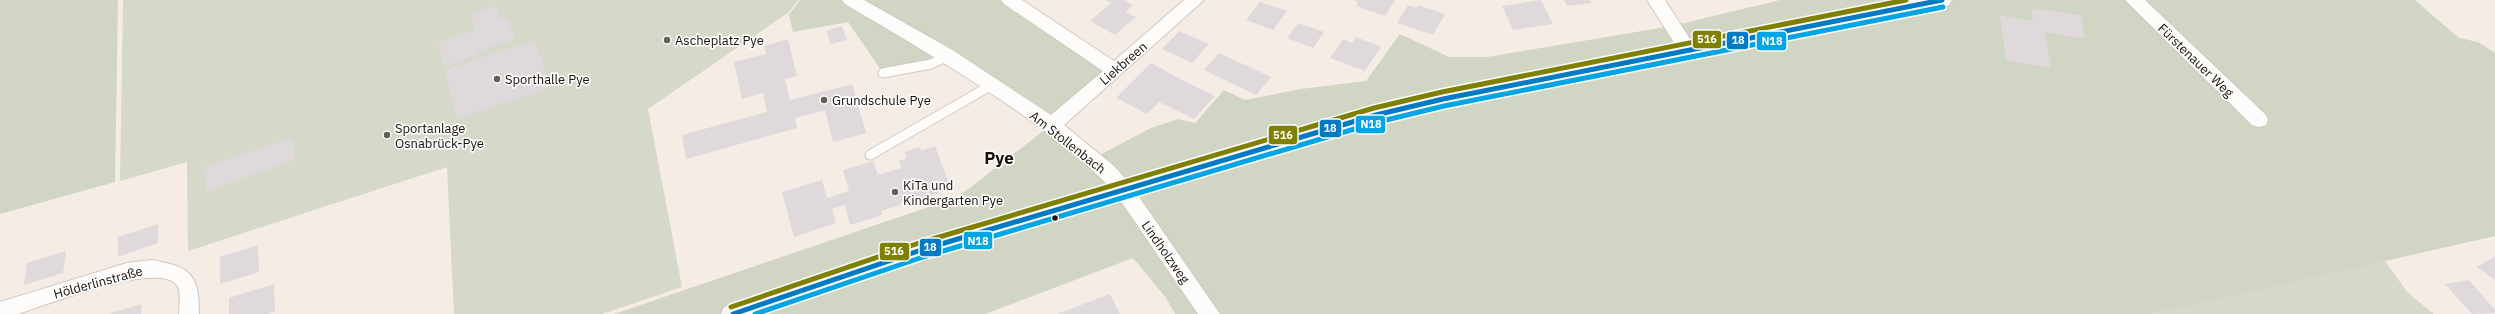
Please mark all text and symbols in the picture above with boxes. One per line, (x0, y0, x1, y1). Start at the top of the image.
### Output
street label: Fürstenauer Weg (2154, 20, 2237, 101)
line badge: 516 (1692, 30, 1722, 49)
line badge: 18 (1726, 31, 1749, 50)
line badge: N18 (1756, 31, 1787, 51)
place label: Ascheplatz Pye (675, 32, 764, 49)
text: 516 (1697, 32, 1717, 46)
text: 18 (1731, 33, 1745, 47)
text: N18 (1761, 34, 1783, 48)
marker: Ascheplatz Pye (662, 35, 672, 45)
street label: Liekbreen (1096, 38, 1151, 89)
place label: Sporthalle Pye (505, 71, 590, 88)
marker: Sporthalle Pye (492, 74, 502, 84)
place label: Grundschule Pye (832, 92, 931, 109)
marker: Grundschule Pye (819, 95, 829, 105)
street label: Am Stollenbach (1026, 107, 1109, 177)
line badge: N18 (1355, 115, 1386, 134)
text: N18 (1360, 117, 1382, 131)
line badge: 18 (1319, 119, 1342, 138)
place label: Sportanlage Osnabrück-Pye (395, 120, 484, 152)
text: 18 (1323, 121, 1337, 135)
line badge: 516 (1268, 125, 1298, 145)
text: 516 (1273, 128, 1293, 142)
marker: Sportanlage Osnabrück-Pye (382, 130, 392, 140)
district label: Pye (984, 147, 1014, 169)
place label: KiTa und Kindergarten Pye (903, 177, 1003, 209)
marker: KiTa und Kindergarten Pye (890, 187, 900, 197)
unlabelled marker (1050, 213, 1060, 223)
street label: Lindholzweg (1138, 218, 1194, 287)
line badge: N18 (963, 231, 993, 250)
text: N18 (967, 234, 989, 248)
line badge: 18 (919, 238, 942, 257)
text: 18 (923, 240, 937, 254)
line badge: 516 (879, 242, 910, 261)
text: 516 (884, 244, 904, 258)
street label: Hölderlinstraße (52, 262, 145, 303)

